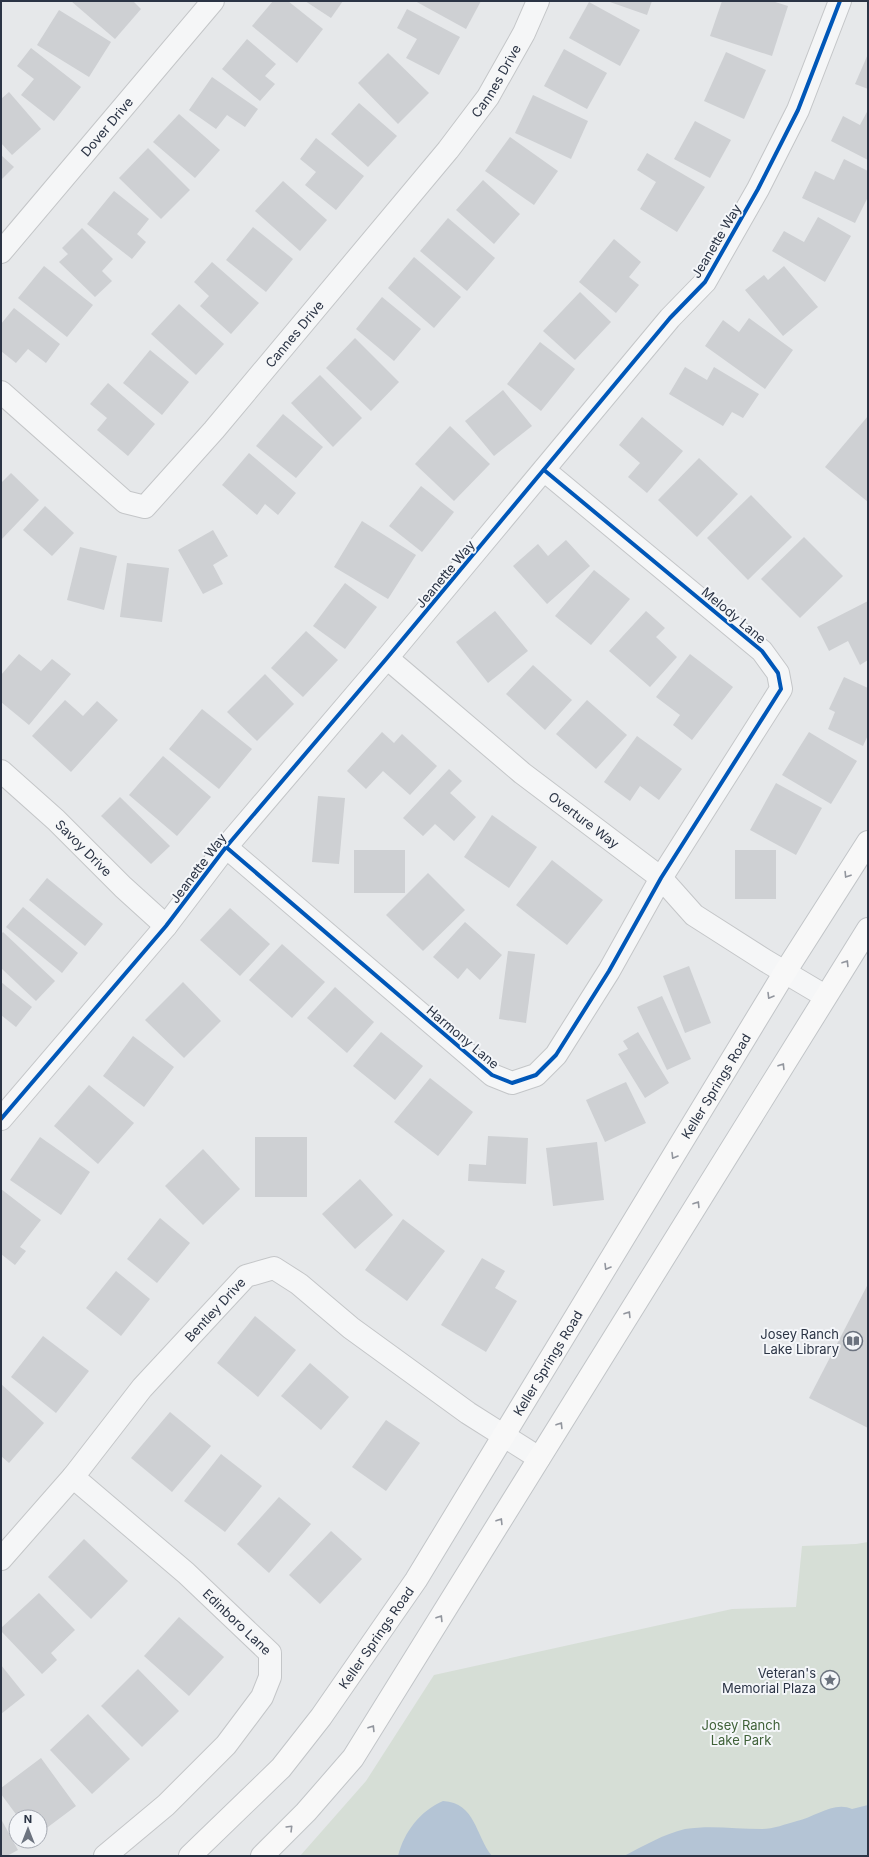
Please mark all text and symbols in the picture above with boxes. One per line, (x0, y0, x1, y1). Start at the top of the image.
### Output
street label: Cannes Drive (468, 41, 524, 120)
street label: Dover Drive (77, 94, 136, 160)
street label: Jeanette Way (688, 201, 744, 281)
street label: Cannes Drive (262, 297, 327, 371)
street label: Jeanette Way (412, 537, 478, 611)
street label: Melody Lane (699, 583, 769, 647)
street label: Overture Way (546, 788, 622, 852)
street label: Savoy Drive (52, 816, 115, 879)
street label: Jeanette Way (166, 830, 230, 906)
one-way arrow (845, 870, 852, 877)
one-way arrow (841, 960, 849, 967)
one-way arrow (768, 992, 775, 999)
street label: Harmony Lane (424, 1002, 502, 1072)
street label: Keller Springs Road (678, 1030, 754, 1142)
one-way arrow (777, 1063, 784, 1070)
one-way arrow (671, 1152, 679, 1159)
one-way arrow (692, 1201, 699, 1208)
one-way arrow (604, 1263, 611, 1270)
street label: Bentley Drive (181, 1274, 249, 1345)
street label: Keller Springs Road (510, 1307, 586, 1419)
one-way arrow (623, 1311, 631, 1318)
place label: Josey Ranch Lake Library (760, 1326, 839, 1357)
library icon: Josey Ranch Lake Library (842, 1330, 864, 1352)
one-way arrow (555, 1422, 562, 1429)
one-way arrow (495, 1518, 503, 1525)
street label: Keller Springs Road (335, 1584, 417, 1692)
street label: Edinboro Lane (200, 1585, 275, 1658)
one-way arrow (435, 1615, 443, 1622)
place label: Veteran's Memorial Plaza (722, 1665, 816, 1696)
place icon: Veteran's Memorial Plaza (819, 1669, 841, 1691)
park label: Josey Ranch Lake Park (702, 1717, 780, 1748)
one-way arrow (367, 1725, 374, 1732)
north arrow (8, 1809, 48, 1849)
text: N (24, 1812, 32, 1826)
one-way arrow (285, 1826, 293, 1833)

